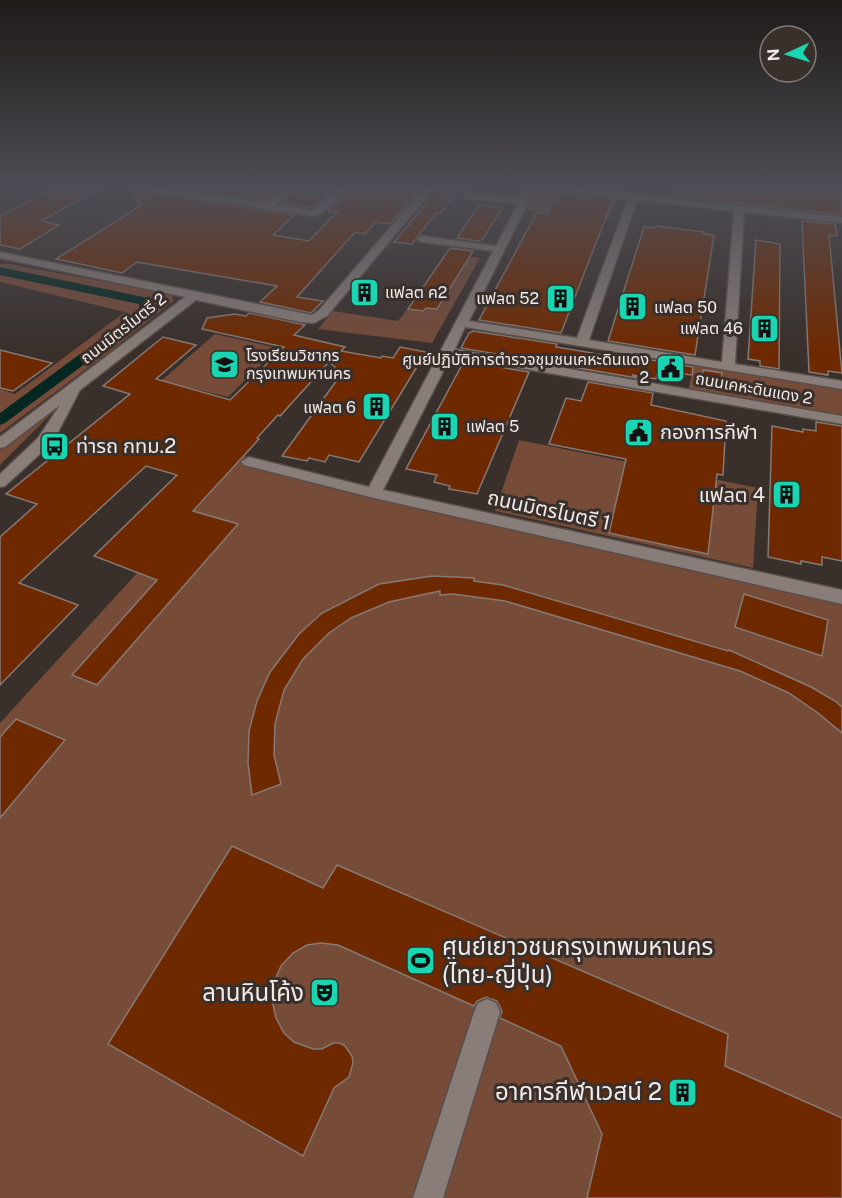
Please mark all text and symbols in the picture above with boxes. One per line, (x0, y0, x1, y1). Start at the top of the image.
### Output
north arrow (758, 24, 818, 84)
text: N (764, 48, 783, 62)
building icon: แฟลต ค2 (348, 276, 380, 308)
building icon: แฟลต 52 (544, 282, 576, 314)
place label: แฟลต ค2 (385, 283, 447, 302)
street label: ถนนมิตรไมตรี 2 (77, 289, 170, 368)
place label: แฟลต 52 (476, 289, 539, 308)
building icon: แฟลต 50 (617, 291, 649, 323)
place label: แฟลต 50 (654, 298, 717, 317)
building icon: แฟลต 46 (748, 312, 780, 344)
place label: แฟลต 46 (680, 319, 743, 338)
place label: โรงเรียนวิชากร กรุงเทพมหานคร (246, 346, 351, 383)
school or university icon: โรงเรียนวิชากร กรุงเทพมหานคร (209, 348, 241, 380)
place label: ศูนย์ปฏิบัติการตำรวจชุมชนเคหะดินแดง 2 (402, 350, 649, 387)
public building icon: ศูนย์ปฏิบัติการตำรวจชุมชนเคหะดินแดง 2 (654, 352, 686, 384)
street label: ถนนเคหะดินแดง 2 (694, 369, 814, 408)
building icon: แฟลต 6 (361, 391, 393, 423)
place label: แฟลต 6 (303, 398, 356, 417)
building icon: แฟลต 5 (429, 410, 461, 442)
public building icon: กองการกีฬา (623, 416, 655, 448)
place label: แฟลต 5 (466, 417, 519, 436)
place label: กองการกีฬา (660, 420, 758, 444)
bus stop icon: ท่ารถ กทม.2 (39, 430, 71, 462)
place label: ท่ารถ กทม.2 (76, 434, 176, 458)
building icon: แฟลต 4 (770, 479, 802, 511)
place label: แฟลต 4 (699, 483, 765, 507)
street label: ถนนมิตรไมตรี 1 (485, 485, 613, 535)
place label: ศูนย์เยาวชนกรุงเทพมหานคร (ไทย-ญี่ปุ่น) (442, 932, 713, 990)
sports icon: ศูนย์เยาวชนกรุงเทพมหานคร (ไทย-ญี่ปุ่น) (405, 945, 437, 977)
theatre icon: ลานหินโค้ง (309, 977, 341, 1009)
place label: ลานหินโค้ง (202, 978, 304, 1006)
building icon: อาคารกีฬาเวสน์ 2 (667, 1076, 699, 1108)
place label: อาคารกีฬาเวสน์ 2 (495, 1077, 662, 1105)

